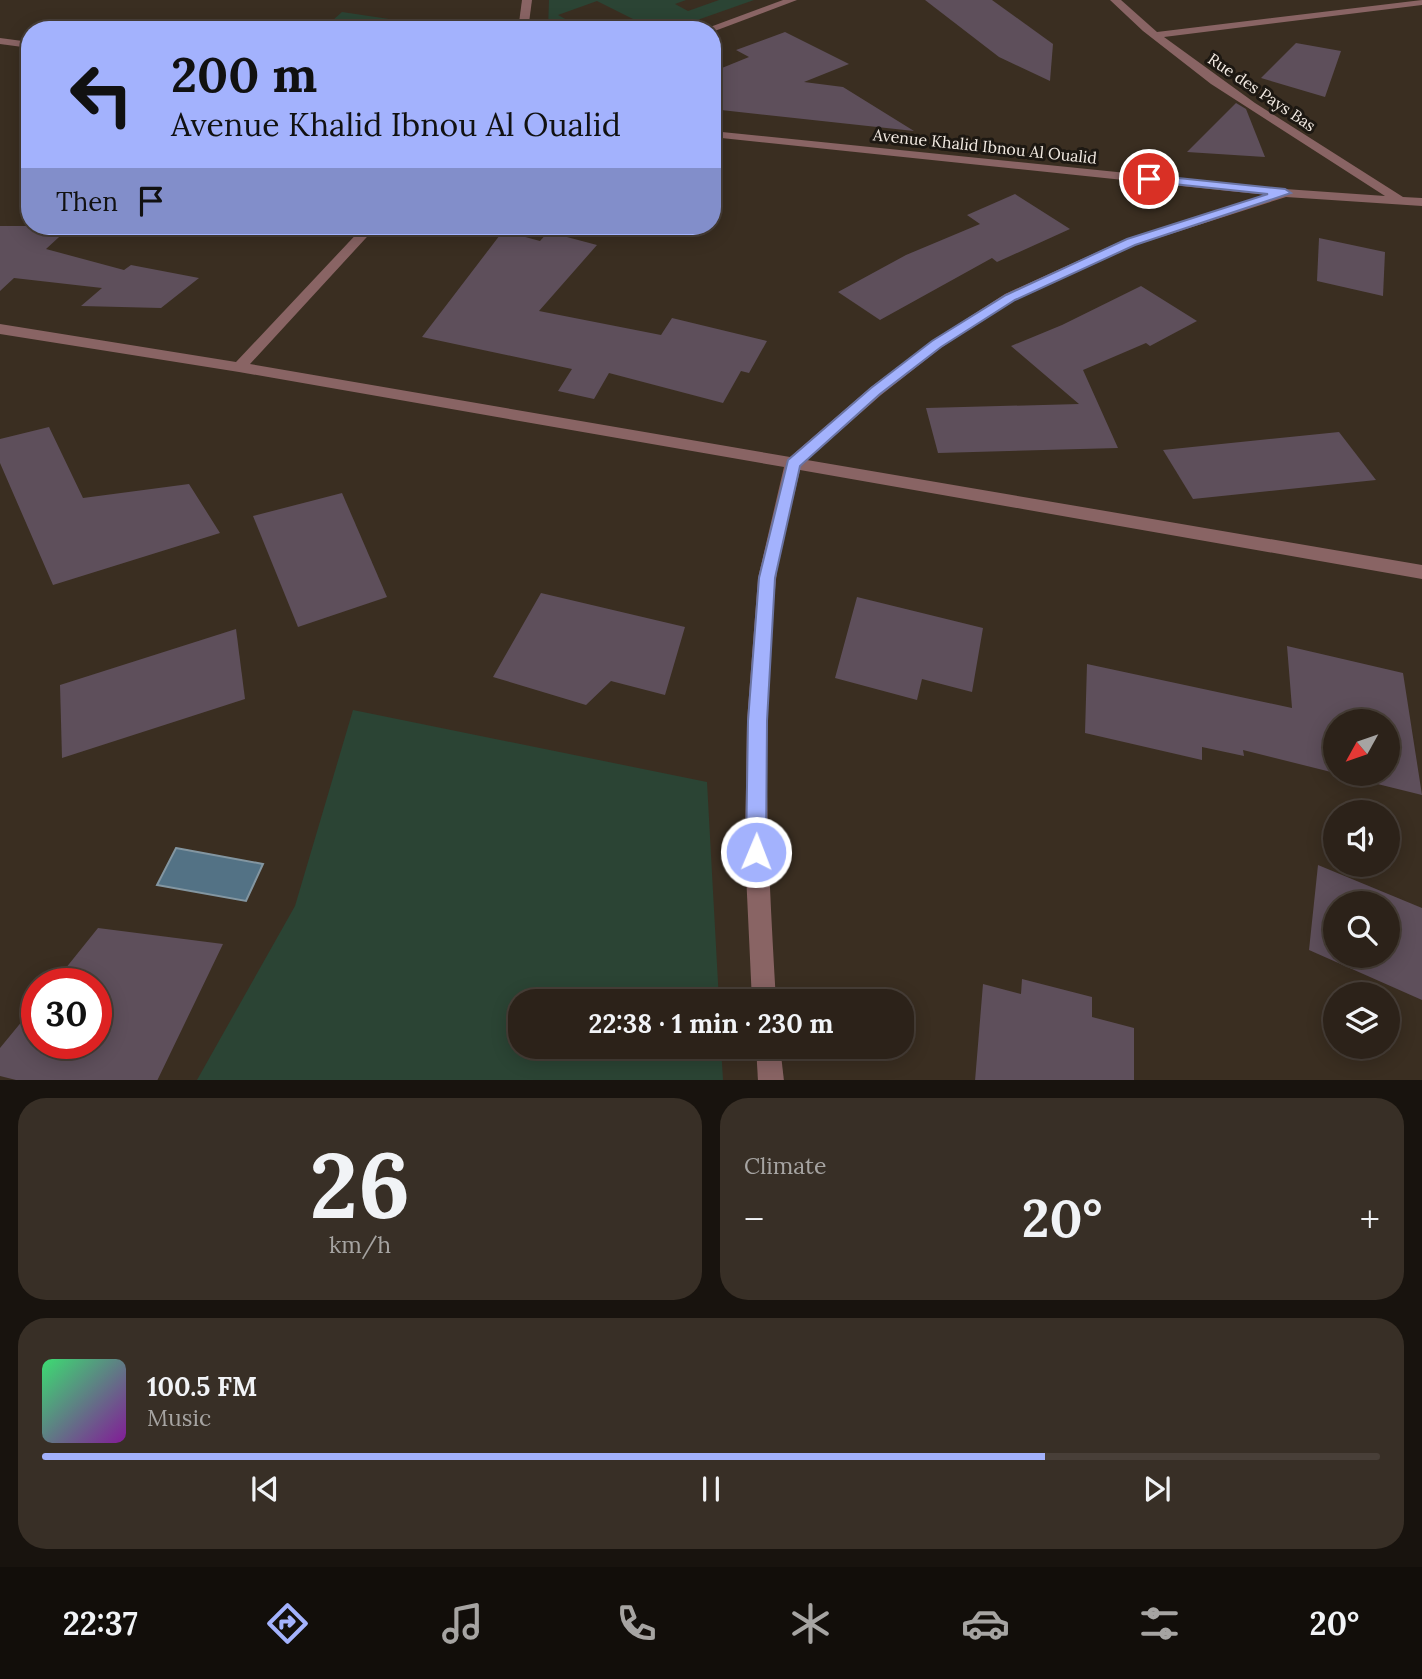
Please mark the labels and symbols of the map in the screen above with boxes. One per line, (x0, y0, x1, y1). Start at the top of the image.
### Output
street label: Rue des Pays Bas (1204, 49, 1320, 135)
street label: Avenue Khalid Ibnou Al Oualid (871, 124, 1098, 168)
pin (1119, 149, 1179, 209)
north arrow (1323, 709, 1400, 786)
position arrow (719, 815, 793, 889)
speed limit sign: 30 (21, 968, 112, 1059)

